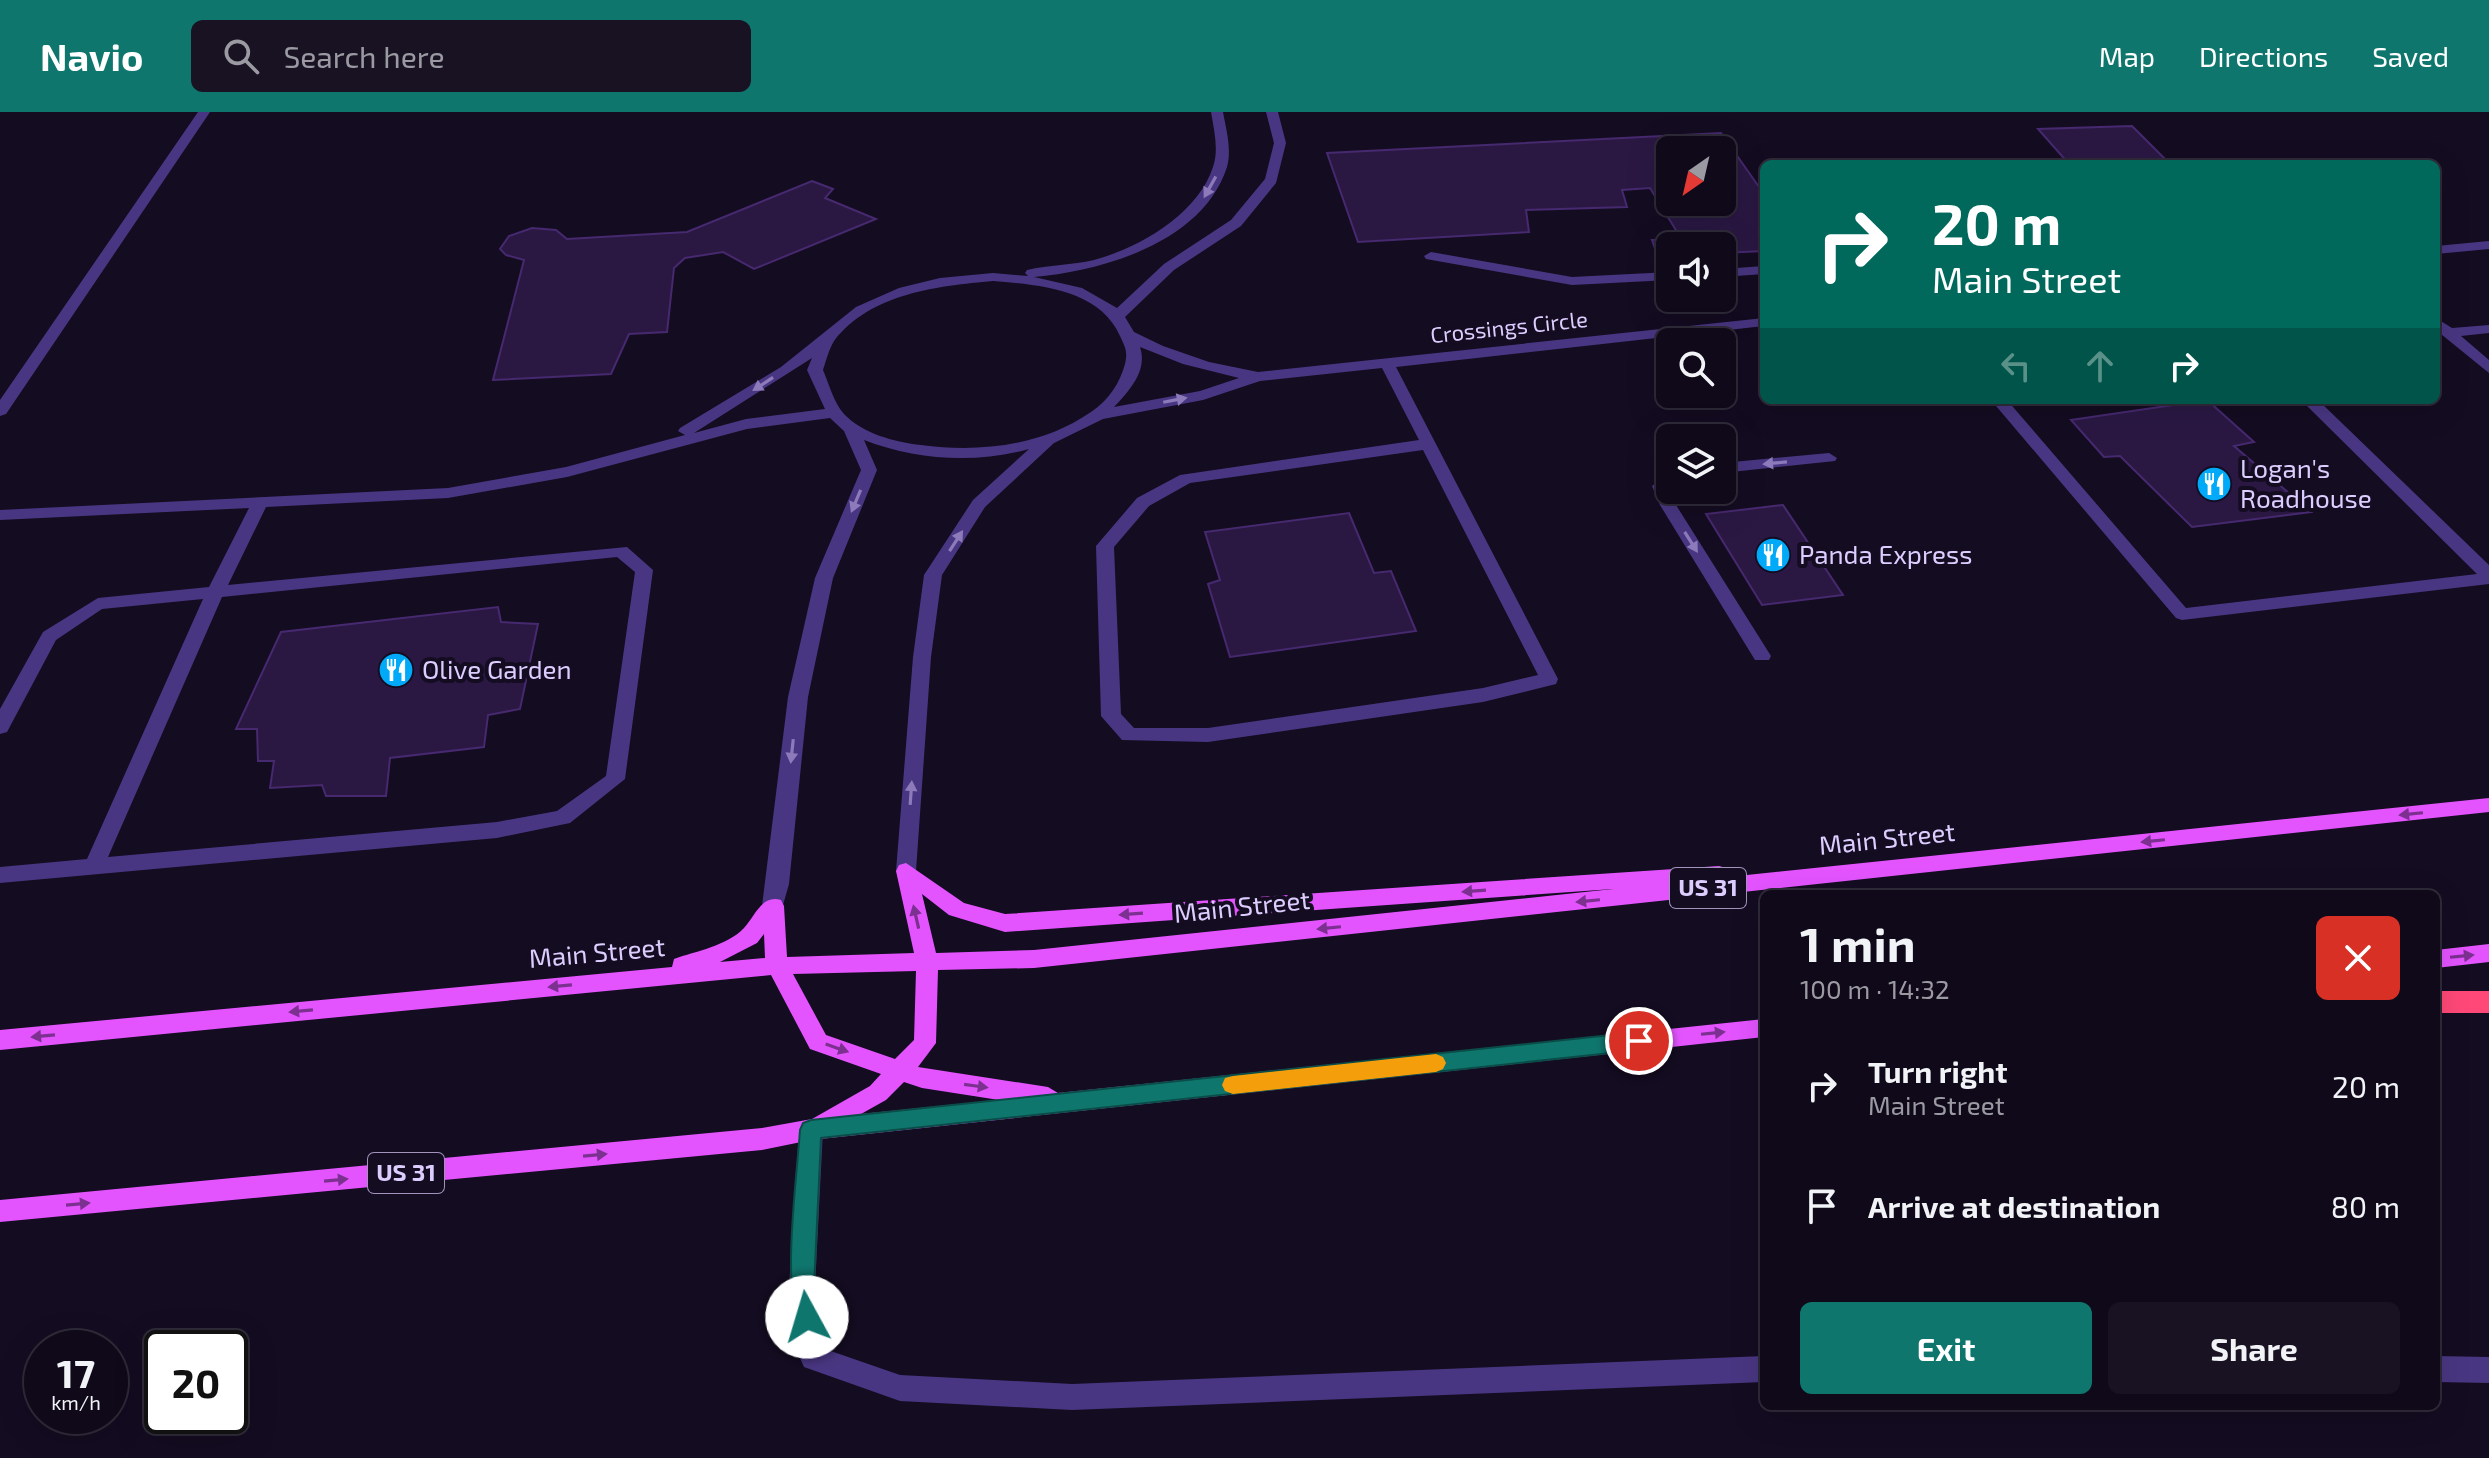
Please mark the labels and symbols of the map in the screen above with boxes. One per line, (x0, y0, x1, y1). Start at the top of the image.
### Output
north arrow (1656, 136, 1736, 216)
one-way arrow (1203, 175, 1216, 198)
street label: Crossings Circle (1429, 305, 1589, 347)
one-way arrow (752, 377, 774, 391)
one-way arrow (1163, 393, 1188, 406)
place label: Logan's Roadhouse (2240, 452, 2372, 513)
one-way arrow (1763, 457, 1788, 470)
restaurant icon: Logan's Roadhouse (2195, 465, 2233, 503)
one-way arrow (850, 489, 863, 513)
one-way arrow (948, 530, 963, 551)
one-way arrow (1684, 531, 1698, 553)
restaurant icon: Panda Express (1754, 536, 1792, 574)
place label: Panda Express (1799, 538, 1972, 569)
restaurant icon: Olive Garden (377, 651, 415, 689)
place label: Olive Garden (422, 653, 572, 684)
one-way arrow (786, 739, 799, 764)
one-way arrow (905, 780, 918, 805)
one-way arrow (2399, 807, 2424, 820)
street label: Main Street (1817, 815, 1957, 860)
one-way arrow (2140, 835, 2165, 848)
road number: US 31 (1670, 868, 1746, 908)
street label: Main Street (1172, 883, 1312, 928)
one-way arrow (1461, 885, 1486, 898)
one-way arrow (1575, 894, 1600, 907)
one-way arrow (909, 904, 922, 929)
one-way arrow (1118, 908, 1143, 921)
one-way arrow (1317, 922, 1342, 935)
street label: Main Street (527, 930, 666, 973)
one-way arrow (2450, 949, 2475, 962)
one-way arrow (547, 980, 572, 993)
one-way arrow (288, 1005, 313, 1018)
pin (1605, 1007, 1673, 1075)
one-way arrow (1701, 1027, 1726, 1040)
one-way arrow (30, 1029, 55, 1042)
one-way arrow (825, 1043, 849, 1055)
one-way arrow (964, 1080, 989, 1093)
one-way arrow (583, 1148, 608, 1161)
road number: US 31 (368, 1153, 444, 1193)
one-way arrow (324, 1173, 349, 1186)
one-way arrow (66, 1197, 91, 1210)
position arrow (765, 1275, 849, 1359)
speed limit sign: 20 (144, 1330, 248, 1434)

